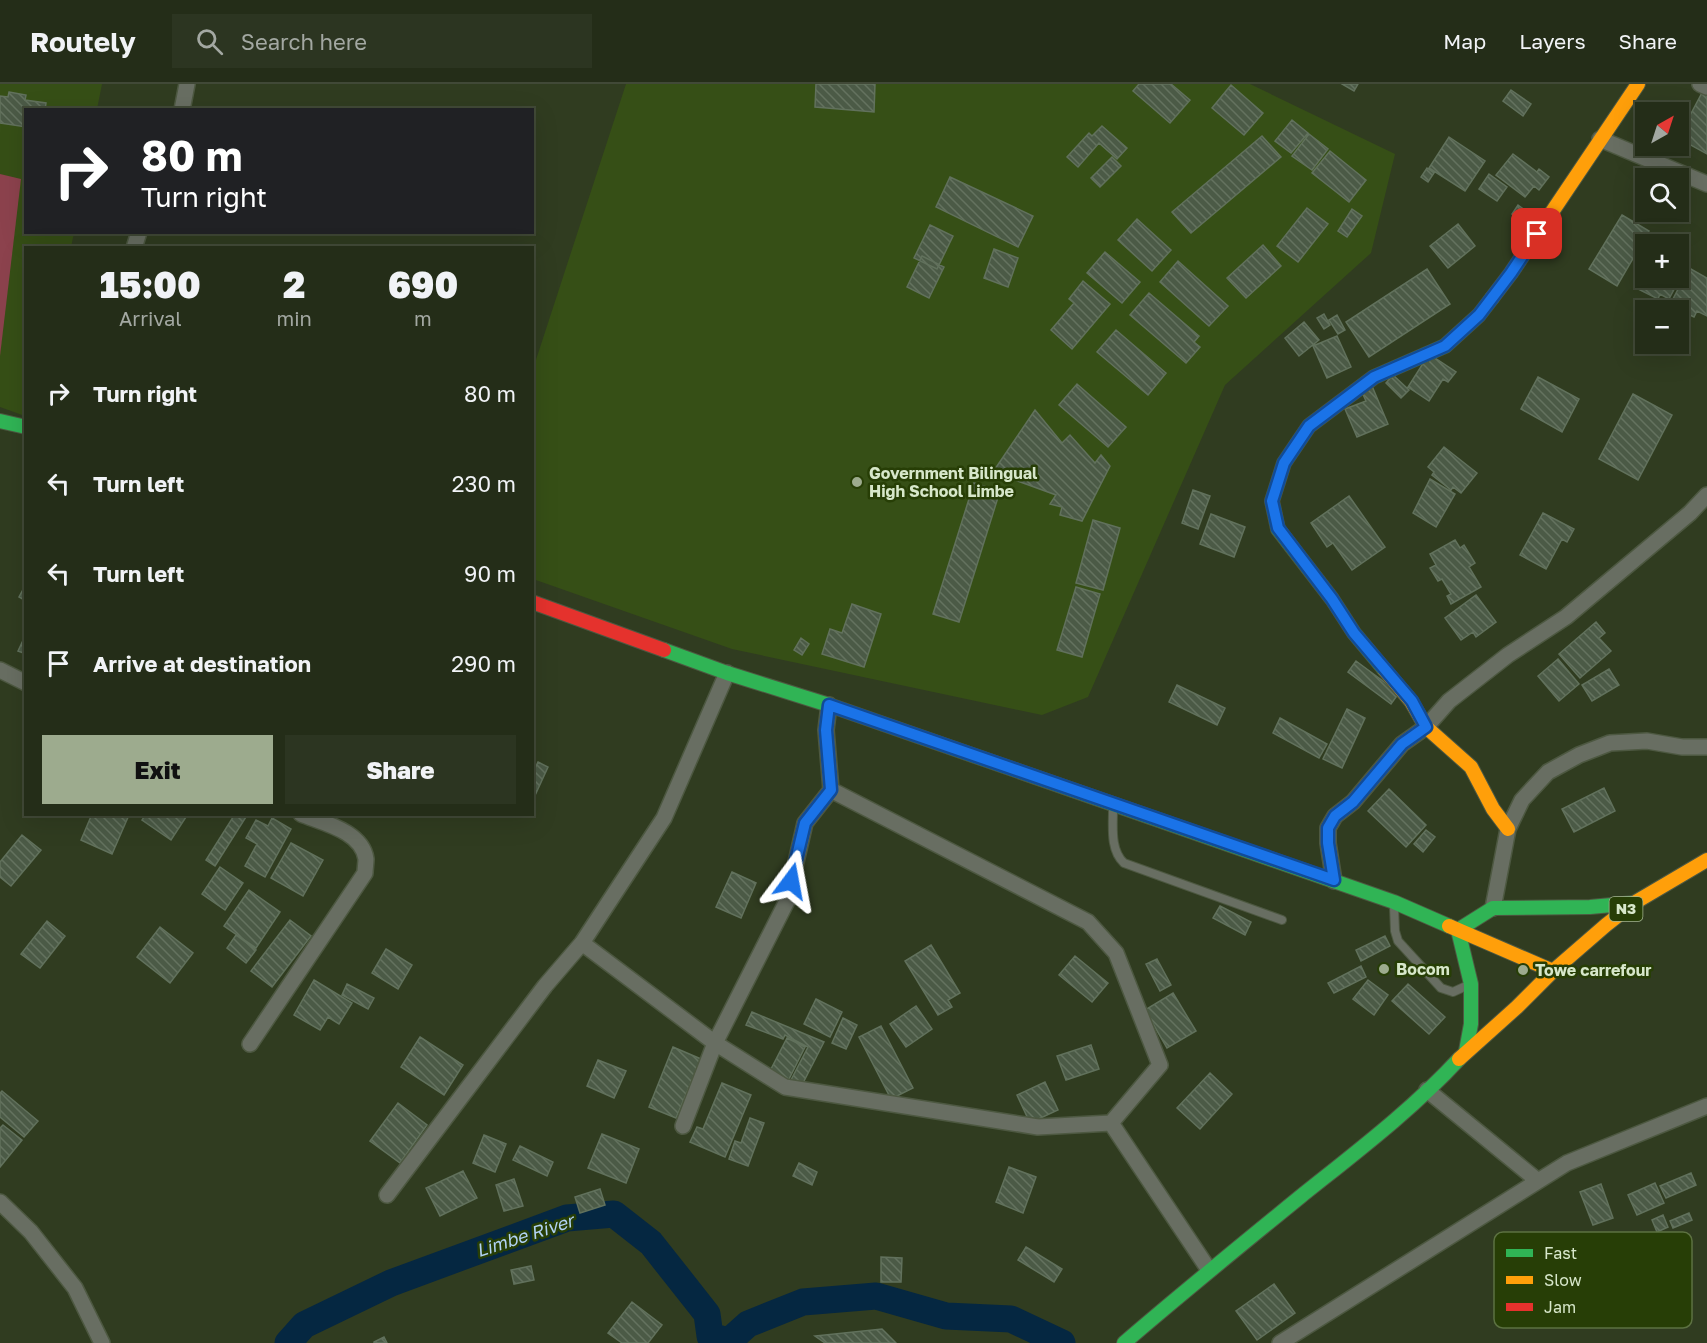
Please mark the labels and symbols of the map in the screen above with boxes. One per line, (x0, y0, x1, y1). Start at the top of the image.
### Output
north arrow (1635, 102, 1689, 156)
pin (1511, 208, 1562, 259)
place label: Government Bilingual High School Limbe (869, 463, 1038, 501)
marker: Government Bilingual High School Limbe (850, 475, 864, 489)
position arrow (759, 849, 823, 913)
road number: N3 (1610, 897, 1642, 921)
place label: Bocom (1396, 959, 1450, 979)
place label: Towe carrefour (1535, 960, 1651, 980)
marker: Bocom (1377, 962, 1391, 976)
marker: Towe carrefour (1516, 963, 1530, 977)
water label: Limbe River (473, 1208, 579, 1261)
legend (1494, 1232, 1692, 1328)
text: Fast (1544, 1243, 1577, 1263)
text: Slow (1544, 1270, 1582, 1290)
text: Jam (1544, 1297, 1576, 1317)

